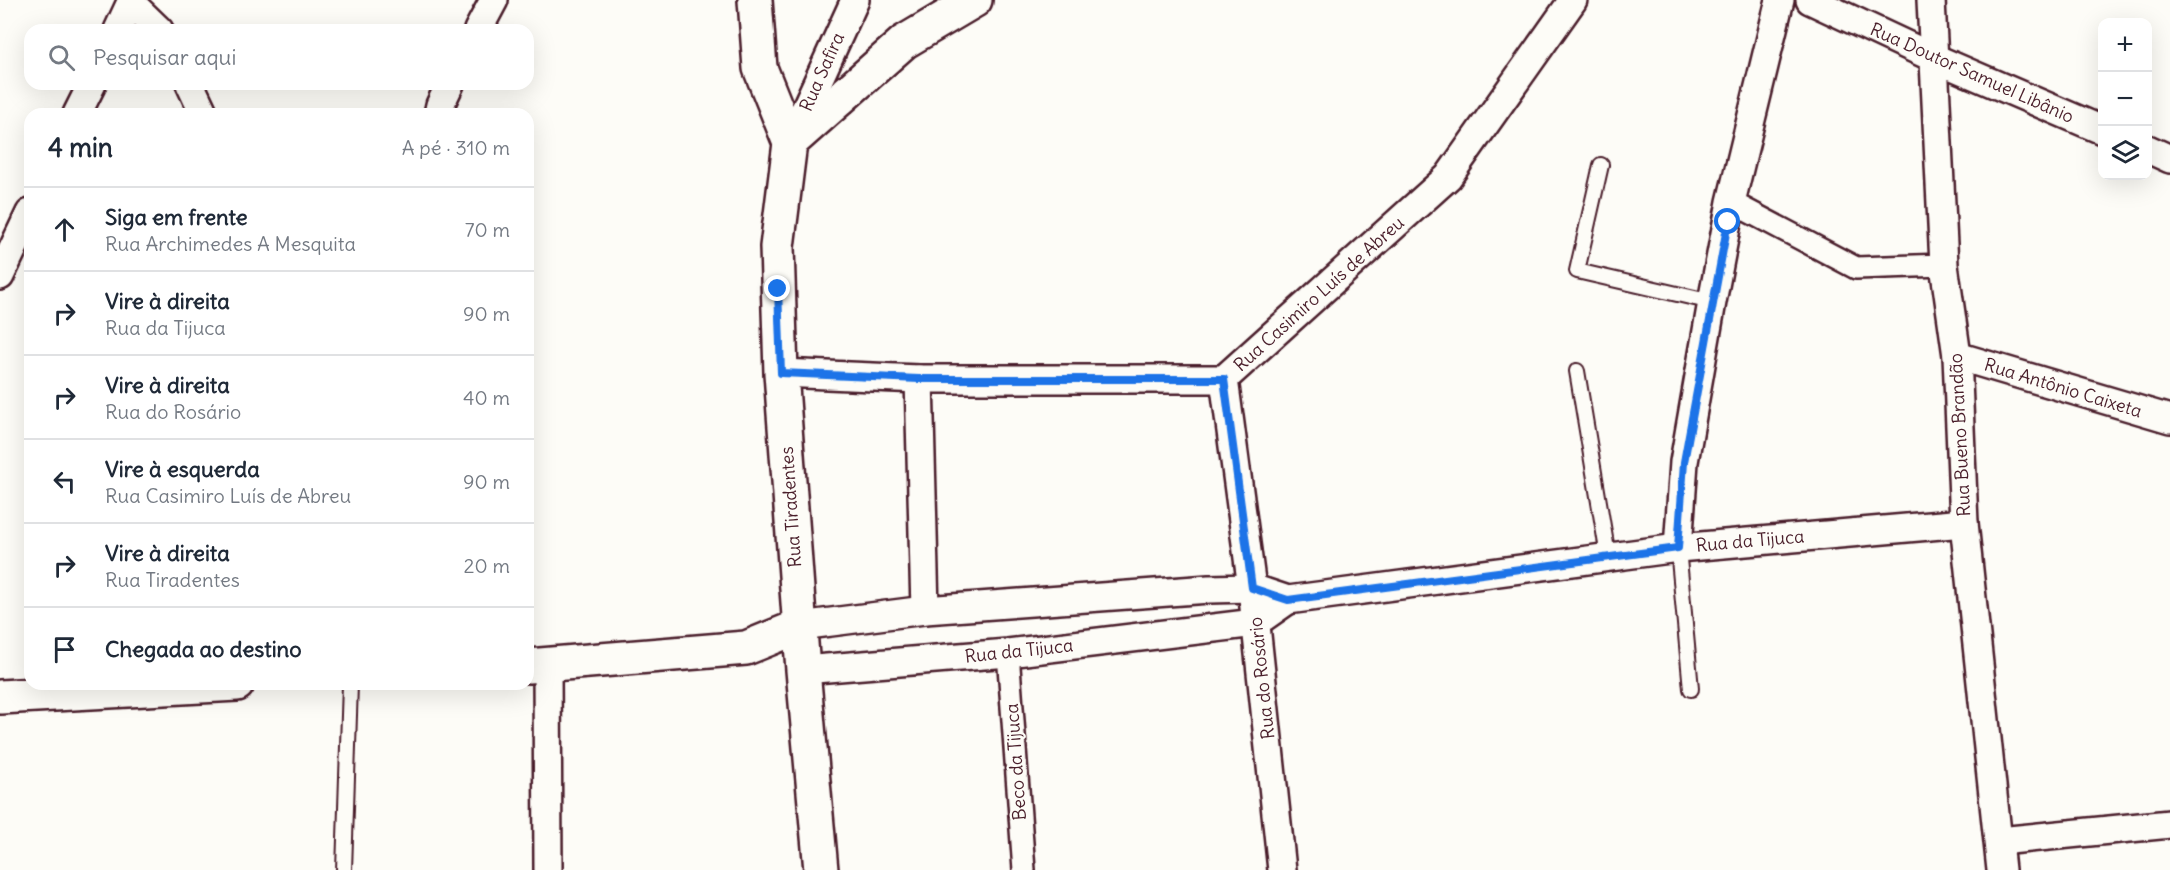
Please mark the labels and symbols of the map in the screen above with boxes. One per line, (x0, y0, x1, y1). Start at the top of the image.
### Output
street label: Rua Doutor Samuel Libânio (1867, 17, 2078, 128)
street label: Rua Safira (794, 29, 849, 115)
route start (1714, 208, 1740, 234)
street label: Rua Casimiro Luís de Abreu (1229, 211, 1409, 376)
route end (764, 275, 790, 301)
street label: Rua Bueno Brandão (1944, 353, 1975, 517)
street label: Rua Antônio Caixeta (1982, 353, 2145, 422)
street label: Rua Tiradentes (775, 446, 806, 568)
street label: Rua da Tijuca (1695, 524, 1805, 557)
street label: Rua do Rosário (1244, 616, 1279, 740)
street label: Rua da Tijuca (964, 633, 1074, 668)
street label: Beco da Tijuca (1000, 703, 1031, 821)

